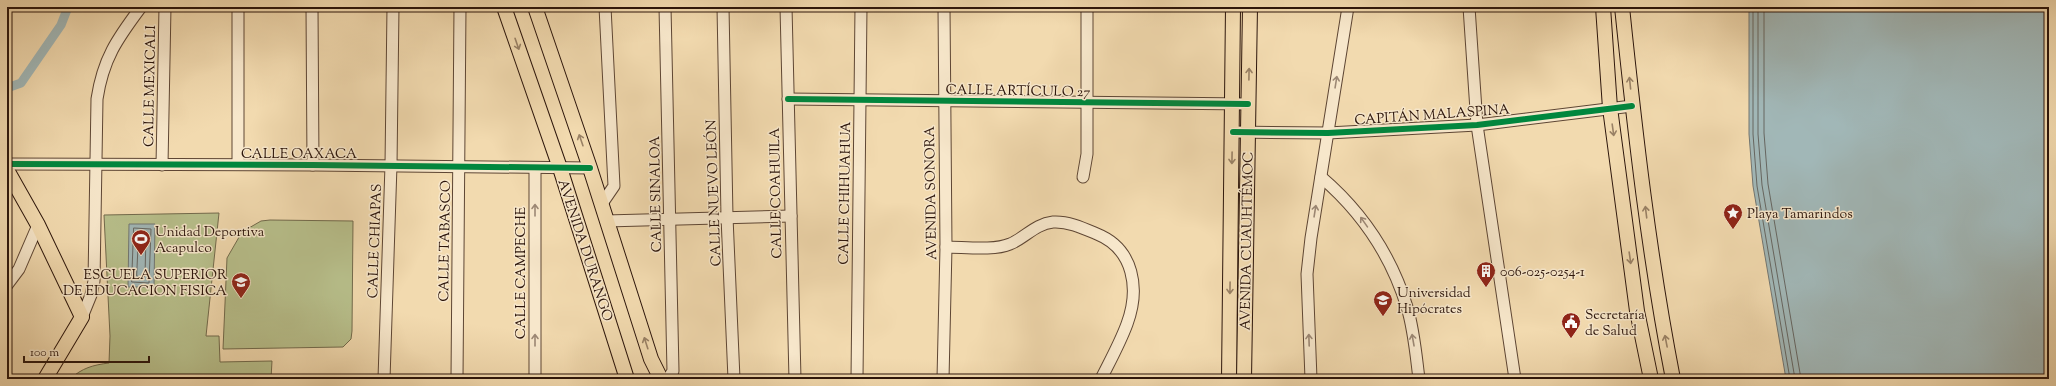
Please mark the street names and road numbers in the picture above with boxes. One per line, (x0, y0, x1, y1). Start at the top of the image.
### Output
street label: CALLE MEXICALI (140, 25, 162, 147)
street label: CALLE ARTÍCULO 27 (945, 81, 1090, 103)
street label: CAPITÁN MALASPINA (1354, 101, 1511, 131)
street label: CALLE NUEVO LEÓN (702, 119, 728, 267)
street label: CALLE CHIHUAHUA (835, 121, 857, 265)
street label: AVENIDA SONORA (921, 125, 943, 260)
street label: CALLE COAHUILA (766, 127, 788, 259)
street label: CALLE SINALOA (646, 135, 668, 252)
street label: CALLE OAXACA (241, 145, 358, 165)
street label: AVENIDA CUAUHTÉMOC (1236, 151, 1260, 331)
street label: AVENIDA DURANGO (552, 177, 617, 324)
street label: CALLE TABASCO (435, 180, 457, 302)
street label: CALLE CHIAPAS (364, 183, 388, 299)
street label: CALLE CAMPECHE (512, 206, 532, 339)

